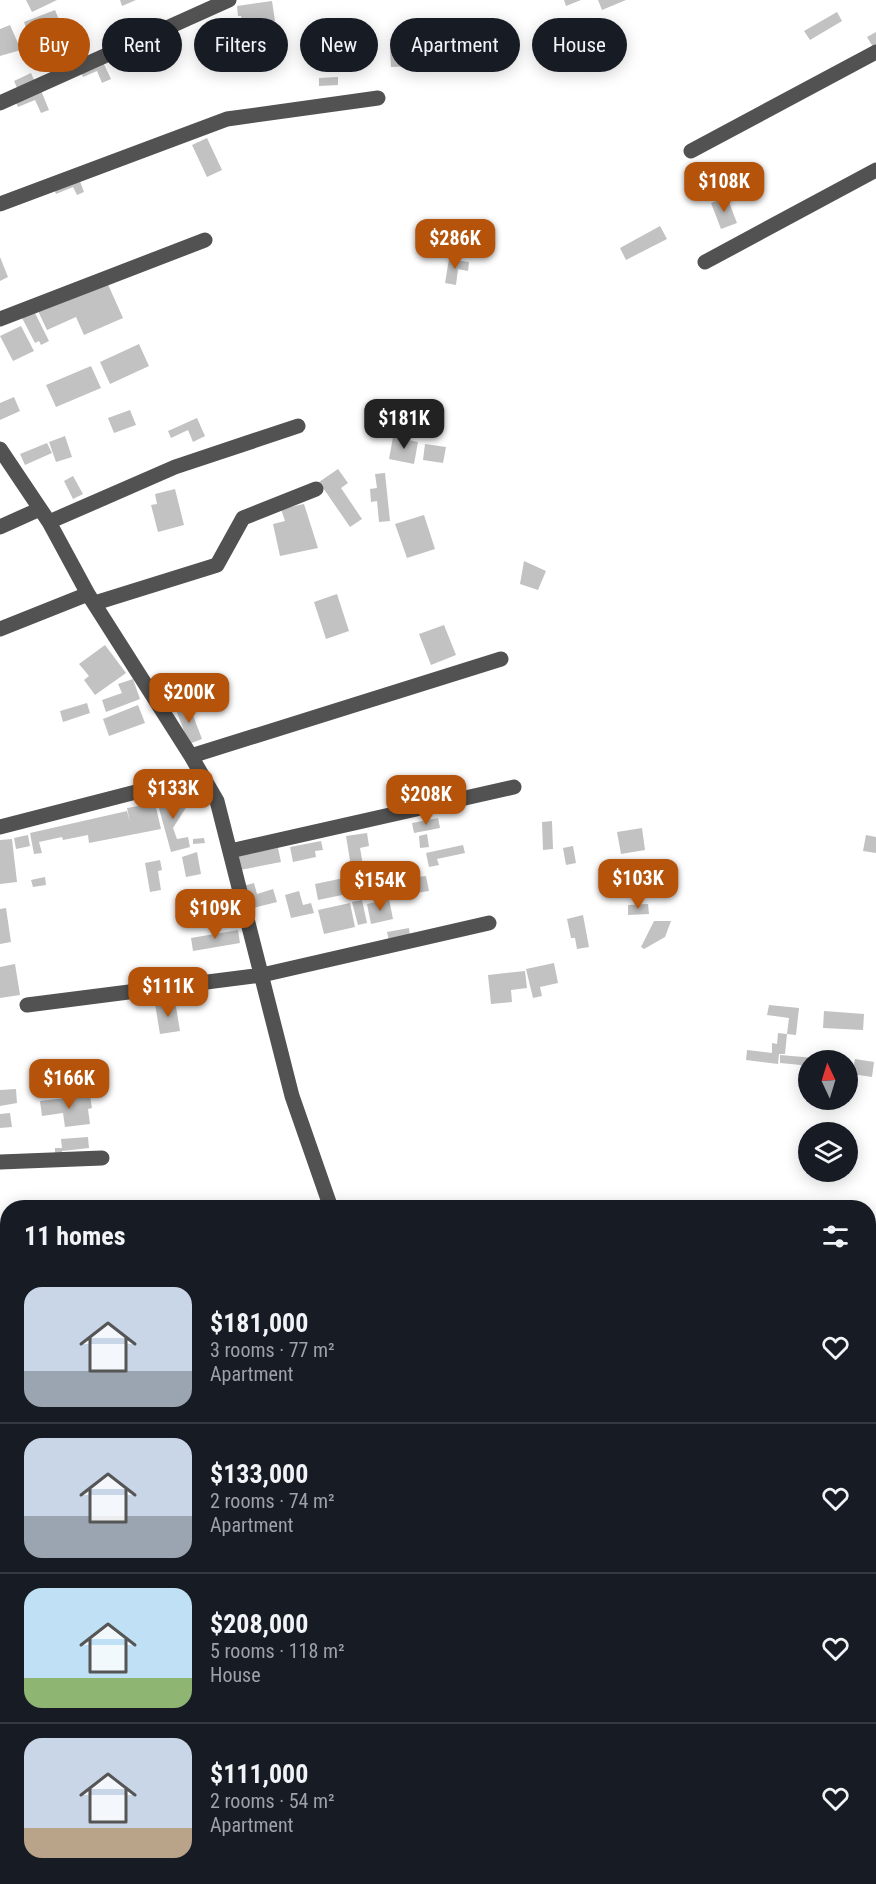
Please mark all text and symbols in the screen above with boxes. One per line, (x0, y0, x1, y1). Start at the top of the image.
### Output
chip: Buy (18, 18, 90, 72)
chip: Rent (102, 18, 182, 72)
chip: Filters (194, 18, 288, 72)
chip: New (300, 18, 378, 72)
chip: Apartment (390, 18, 520, 72)
chip: House (532, 18, 627, 72)
pin: $108K (682, 162, 766, 213)
text: $108K (698, 169, 750, 193)
pin: $286K (413, 219, 497, 270)
text: $286K (429, 226, 481, 250)
pin: $181K (362, 399, 446, 450)
text: $181K (378, 406, 430, 430)
pin: $200K (147, 673, 231, 724)
text: $200K (163, 680, 215, 704)
pin: $133K (131, 769, 215, 820)
pin: $208K (384, 775, 468, 826)
text: $133K (147, 776, 199, 800)
text: $208K (400, 782, 452, 806)
pin: $103K (596, 859, 680, 910)
pin: $154K (338, 861, 422, 912)
text: $103K (612, 866, 664, 890)
text: $154K (354, 868, 406, 892)
pin: $109K (173, 889, 257, 940)
text: $109K (189, 896, 241, 920)
pin: $111K (126, 967, 210, 1018)
text: $111K (142, 974, 194, 998)
north arrow (798, 1050, 858, 1110)
map controls (798, 1050, 858, 1182)
pin: $166K (27, 1059, 111, 1110)
text: $166K (43, 1066, 95, 1090)
button: layers (798, 1122, 858, 1182)
icon: filters (819, 1220, 852, 1253)
text: 11 homes (24, 1221, 126, 1251)
text: $181,000 (210, 1308, 308, 1338)
icon: home (72, 1311, 144, 1383)
icon: heart (819, 1331, 852, 1364)
text: 3 rooms · 77 m² (210, 1338, 335, 1362)
text: Apartment (210, 1362, 294, 1386)
text: $133,000 (210, 1459, 308, 1489)
icon: home (72, 1462, 144, 1534)
icon: heart (819, 1482, 852, 1515)
text: 2 rooms · 74 m² (210, 1489, 335, 1513)
text: Apartment (210, 1513, 294, 1537)
text: $208,000 (210, 1609, 308, 1639)
icon: home (72, 1612, 144, 1684)
icon: heart (819, 1632, 852, 1665)
text: 5 rooms · 118 m² (210, 1639, 345, 1663)
text: House (210, 1663, 261, 1687)
text: $111,000 (210, 1759, 308, 1789)
icon: home (72, 1762, 144, 1834)
icon: heart (819, 1782, 852, 1815)
text: 2 rooms · 54 m² (210, 1789, 335, 1813)
text: Apartment (210, 1813, 294, 1837)

